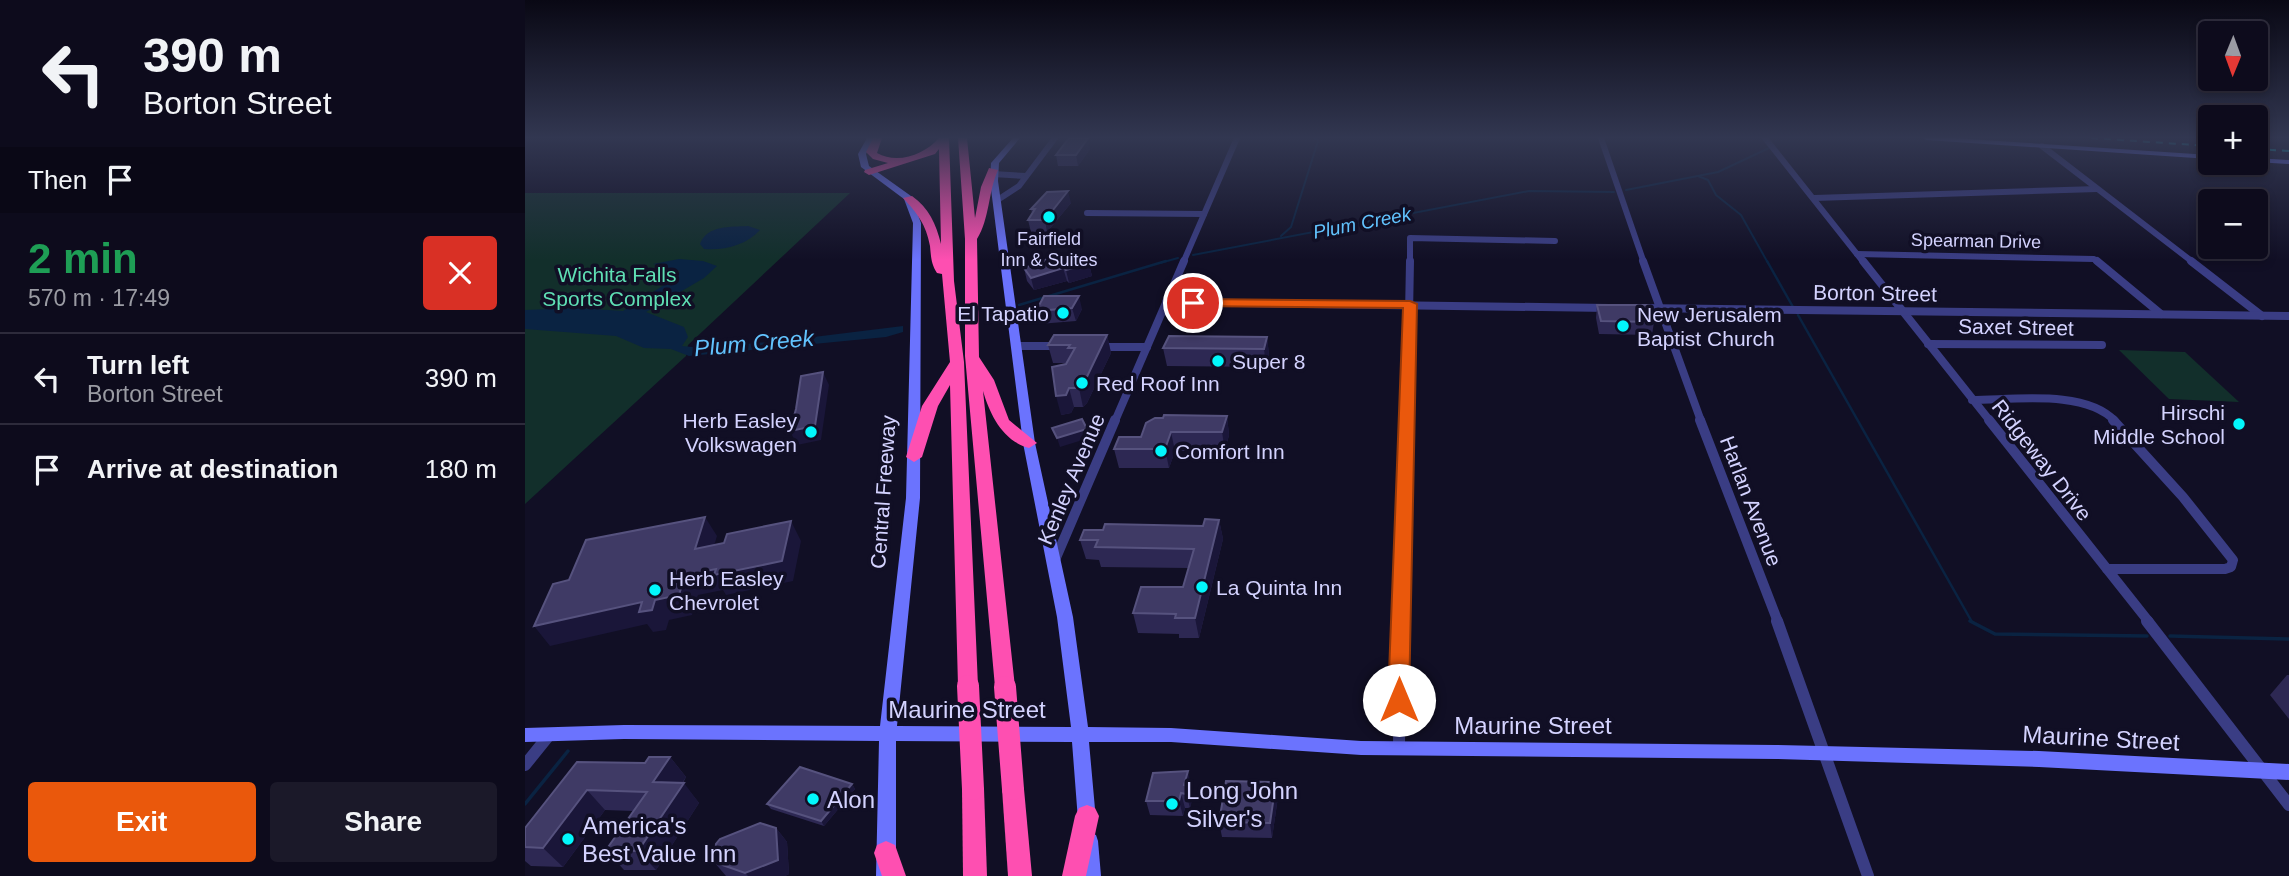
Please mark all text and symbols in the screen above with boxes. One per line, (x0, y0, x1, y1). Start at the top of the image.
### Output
north arrow (2198, 21, 2268, 91)
map controls (2198, 21, 2268, 259)
icon: left (28, 28, 119, 119)
text: 390 m (143, 28, 282, 82)
text: Borton Street (143, 85, 332, 121)
button: + (2198, 105, 2268, 175)
icon: arrive (101, 161, 139, 199)
text: Then (28, 165, 87, 195)
button: − (2198, 189, 2268, 259)
water label: Plum Creek (1311, 203, 1414, 243)
marker: Fairfield Inn & Suites (1041, 209, 1057, 225)
place label: Fairfield Inn & Suites (1000, 229, 1098, 270)
street label: Spearman Drive (1911, 230, 2041, 252)
text: 2 min (28, 235, 138, 282)
button: close (423, 236, 497, 310)
park label: Wichita Falls Sports Complex (542, 263, 692, 310)
pin (1163, 273, 1223, 333)
street label: Borton Street (1813, 280, 1937, 306)
icon: arrive (1174, 284, 1212, 322)
text: 570 m · 17:49 (28, 285, 170, 311)
place label: El Tapatio (957, 302, 1049, 325)
place label: New Jerusalem Baptist Church (1637, 303, 1782, 350)
marker: El Tapatio (1055, 305, 1071, 321)
street label: Saxet Street (1958, 314, 2074, 340)
marker: New Jerusalem Baptist Church (1615, 318, 1631, 334)
water label: Plum Creek (693, 325, 816, 361)
text: Turn left (87, 350, 189, 380)
place label: Super 8 (1232, 350, 1306, 373)
marker: Super 8 (1210, 353, 1226, 369)
icon: left (28, 360, 66, 398)
text: 390 m (425, 363, 497, 393)
place label: Red Roof Inn (1096, 372, 1220, 395)
marker: Red Roof Inn (1074, 375, 1090, 391)
text: Borton Street (87, 381, 223, 407)
street label: Ridgeway Drive (1988, 395, 2096, 525)
place label: Hirschi Middle School (2093, 401, 2225, 448)
place label: Herb Easley Volkswagen (683, 409, 797, 456)
street label: Kenley Avenue (1033, 410, 1109, 548)
street label: Central Freeway (866, 414, 900, 570)
marker: Hirschi Middle School (2231, 416, 2247, 432)
marker: Herb Easley Volkswagen (803, 424, 819, 440)
street label: Harlan Avenue (1716, 433, 1786, 569)
place label: Comfort Inn (1175, 440, 1285, 463)
marker: Comfort Inn (1153, 443, 1169, 459)
icon: arrive (28, 451, 66, 489)
text: Arrive at destination (87, 454, 338, 484)
text: 180 m (425, 454, 497, 484)
place label: Herb Easley Chevrolet (669, 567, 784, 614)
place label: La Quinta Inn (1216, 576, 1342, 599)
marker: La Quinta Inn (1194, 579, 1210, 595)
marker: Herb Easley Chevrolet (647, 582, 663, 598)
position arrow (1362, 663, 1436, 737)
street label: Maurine Street (888, 696, 1046, 723)
street label: Maurine Street (1454, 712, 1612, 739)
street label: Maurine Street (2022, 720, 2181, 756)
place label: Long John Silver's (1186, 777, 1298, 832)
button: Exit (28, 782, 256, 862)
button: Share (270, 782, 497, 862)
place label: Alon (827, 786, 875, 813)
marker: Alon (805, 791, 821, 807)
marker: Long John Silver's (1164, 796, 1180, 812)
place label: America's Best Value Inn (582, 812, 736, 867)
marker: America's Best Value Inn (560, 831, 576, 847)

